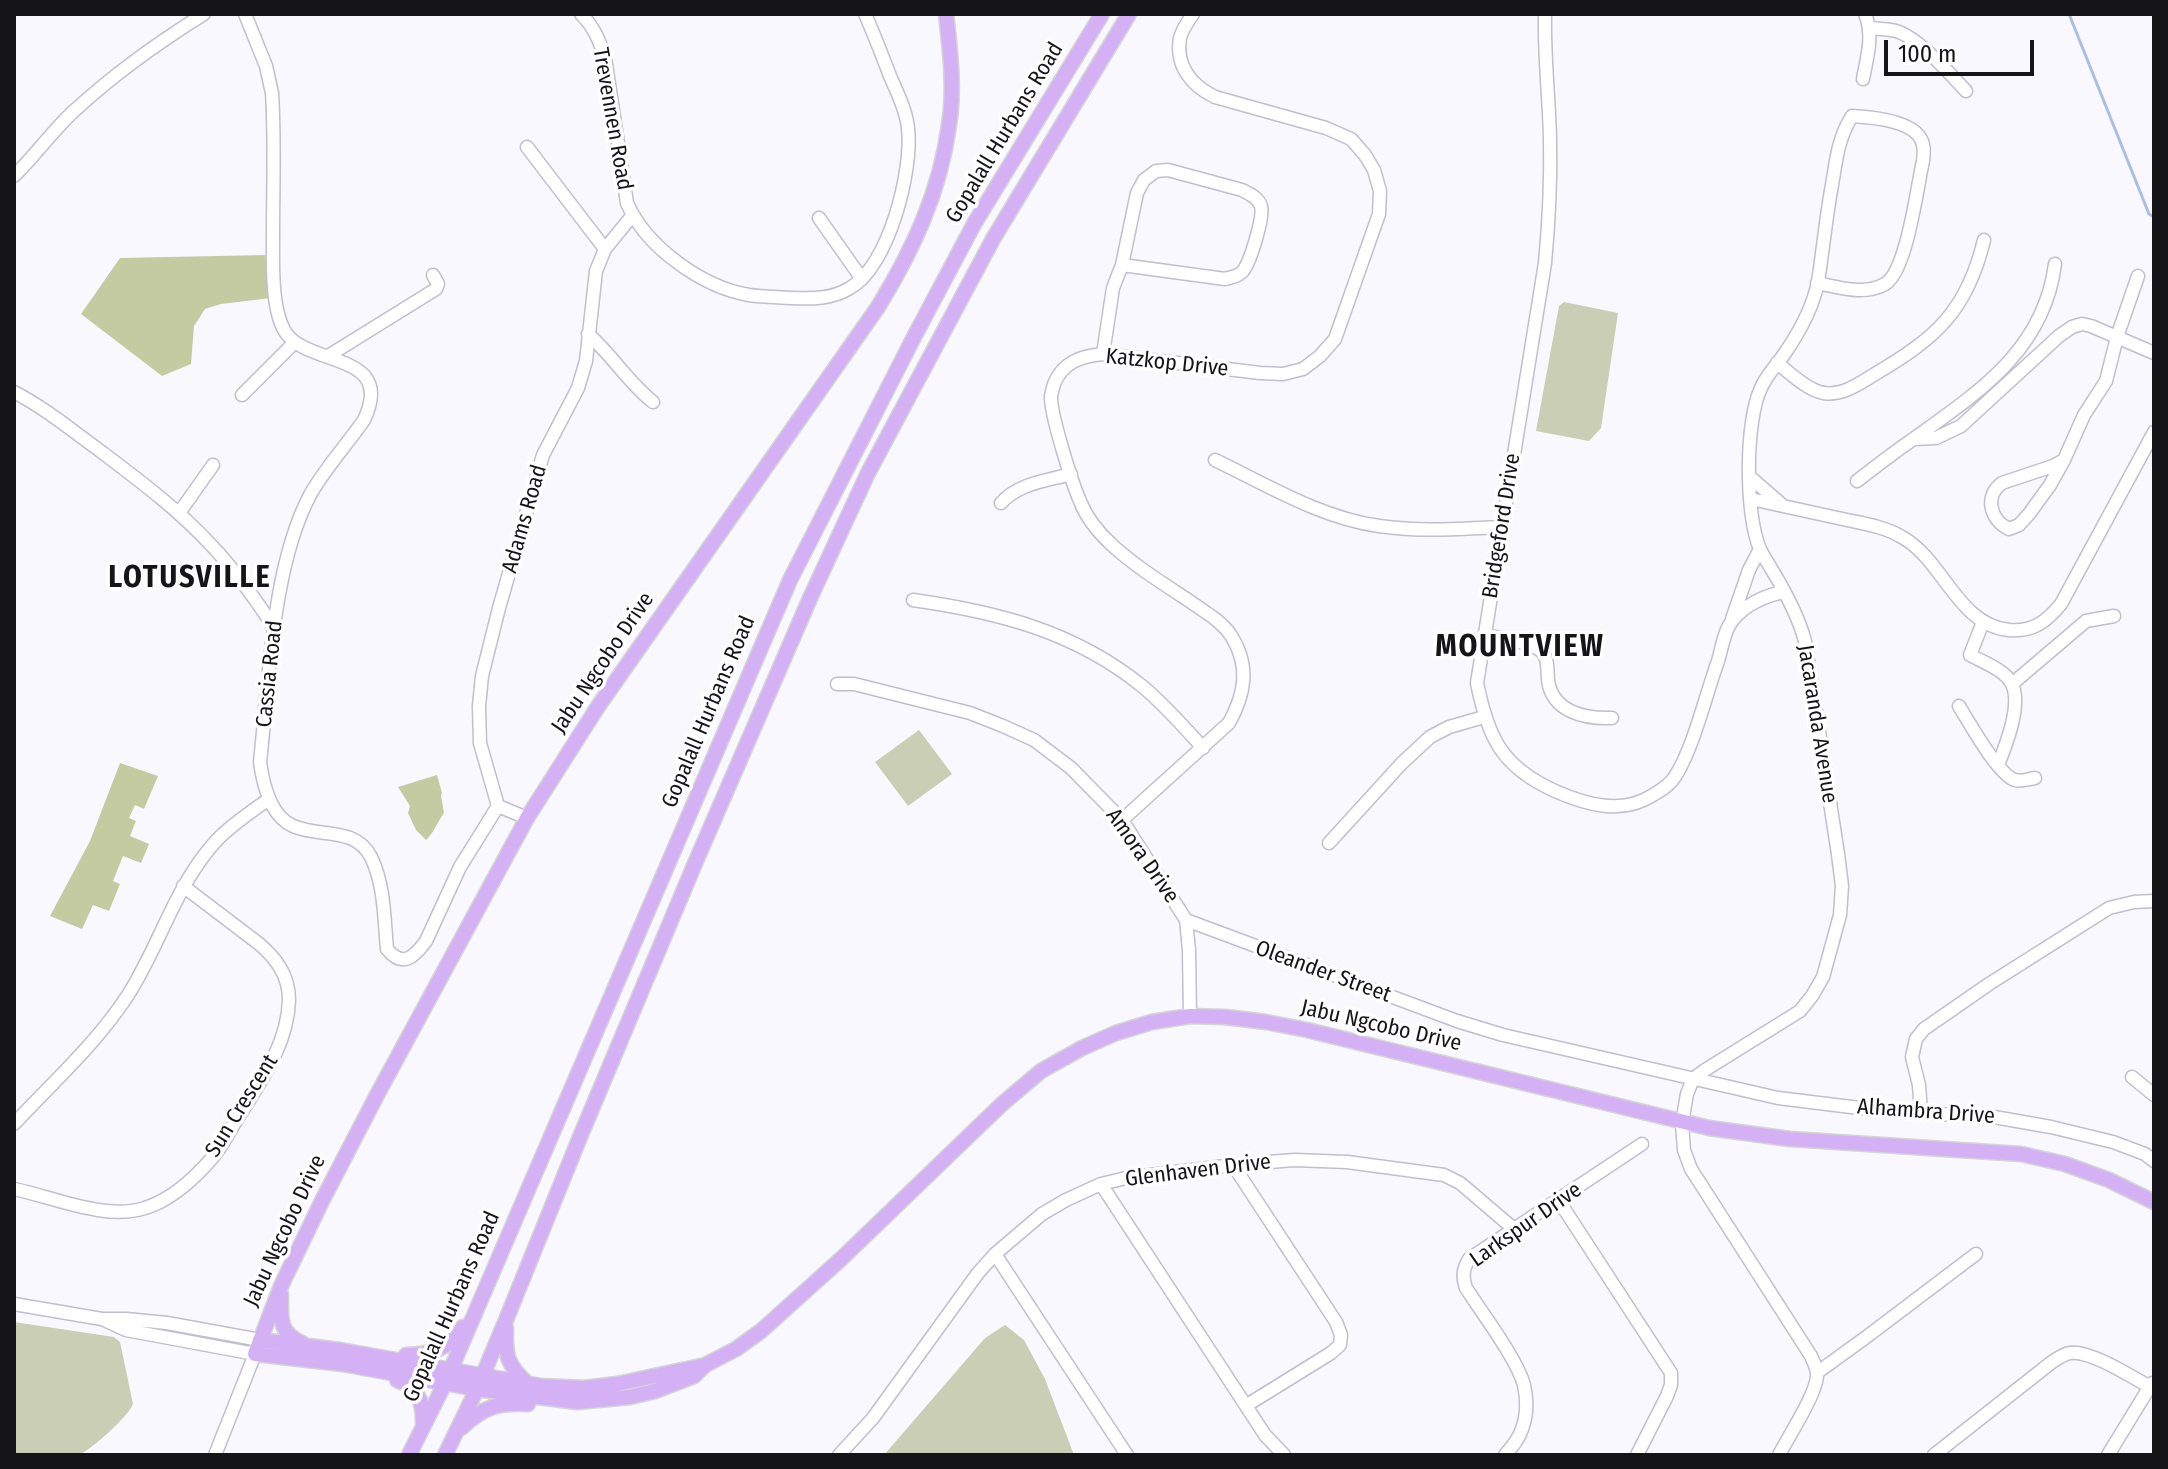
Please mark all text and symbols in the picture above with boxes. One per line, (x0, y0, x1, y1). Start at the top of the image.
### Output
scale bar (1888, 24, 2038, 74)
street label: Gopalall Hurbans Road (941, 38, 1069, 228)
text: 100 m (1898, 40, 1956, 68)
street label: Trevennen Road (586, 46, 638, 192)
street label: Katzkop Drive (1104, 343, 1230, 383)
street label: Bridgeford Drive (1477, 452, 1527, 600)
street label: Adams Road (497, 462, 553, 576)
district label: LOTUSVILLE (108, 561, 272, 597)
street label: Jabu Ngcobo Drive (546, 588, 660, 738)
street label: Gopalall Hurbans Road (657, 612, 761, 812)
street label: Cassia Road (251, 619, 289, 729)
district label: MOUNTVIEW (1435, 630, 1605, 666)
street label: Jacaranda Avenue (1791, 643, 1843, 805)
street label: Amora Drive (1100, 804, 1184, 908)
street label: Oleander Street (1252, 935, 1394, 1009)
street label: Jabu Ngcobo Drive (1298, 995, 1464, 1057)
street label: Sun Crescent (200, 1050, 284, 1162)
street label: Alhambra Drive (1856, 1094, 1996, 1130)
street label: Glenhaven Drive (1124, 1149, 1272, 1193)
street label: Jabu Ngcobo Drive (238, 1151, 332, 1311)
street label: Larkspur Drive (1465, 1177, 1587, 1273)
street label: Gopalall Hurbans Road (398, 1208, 506, 1406)

